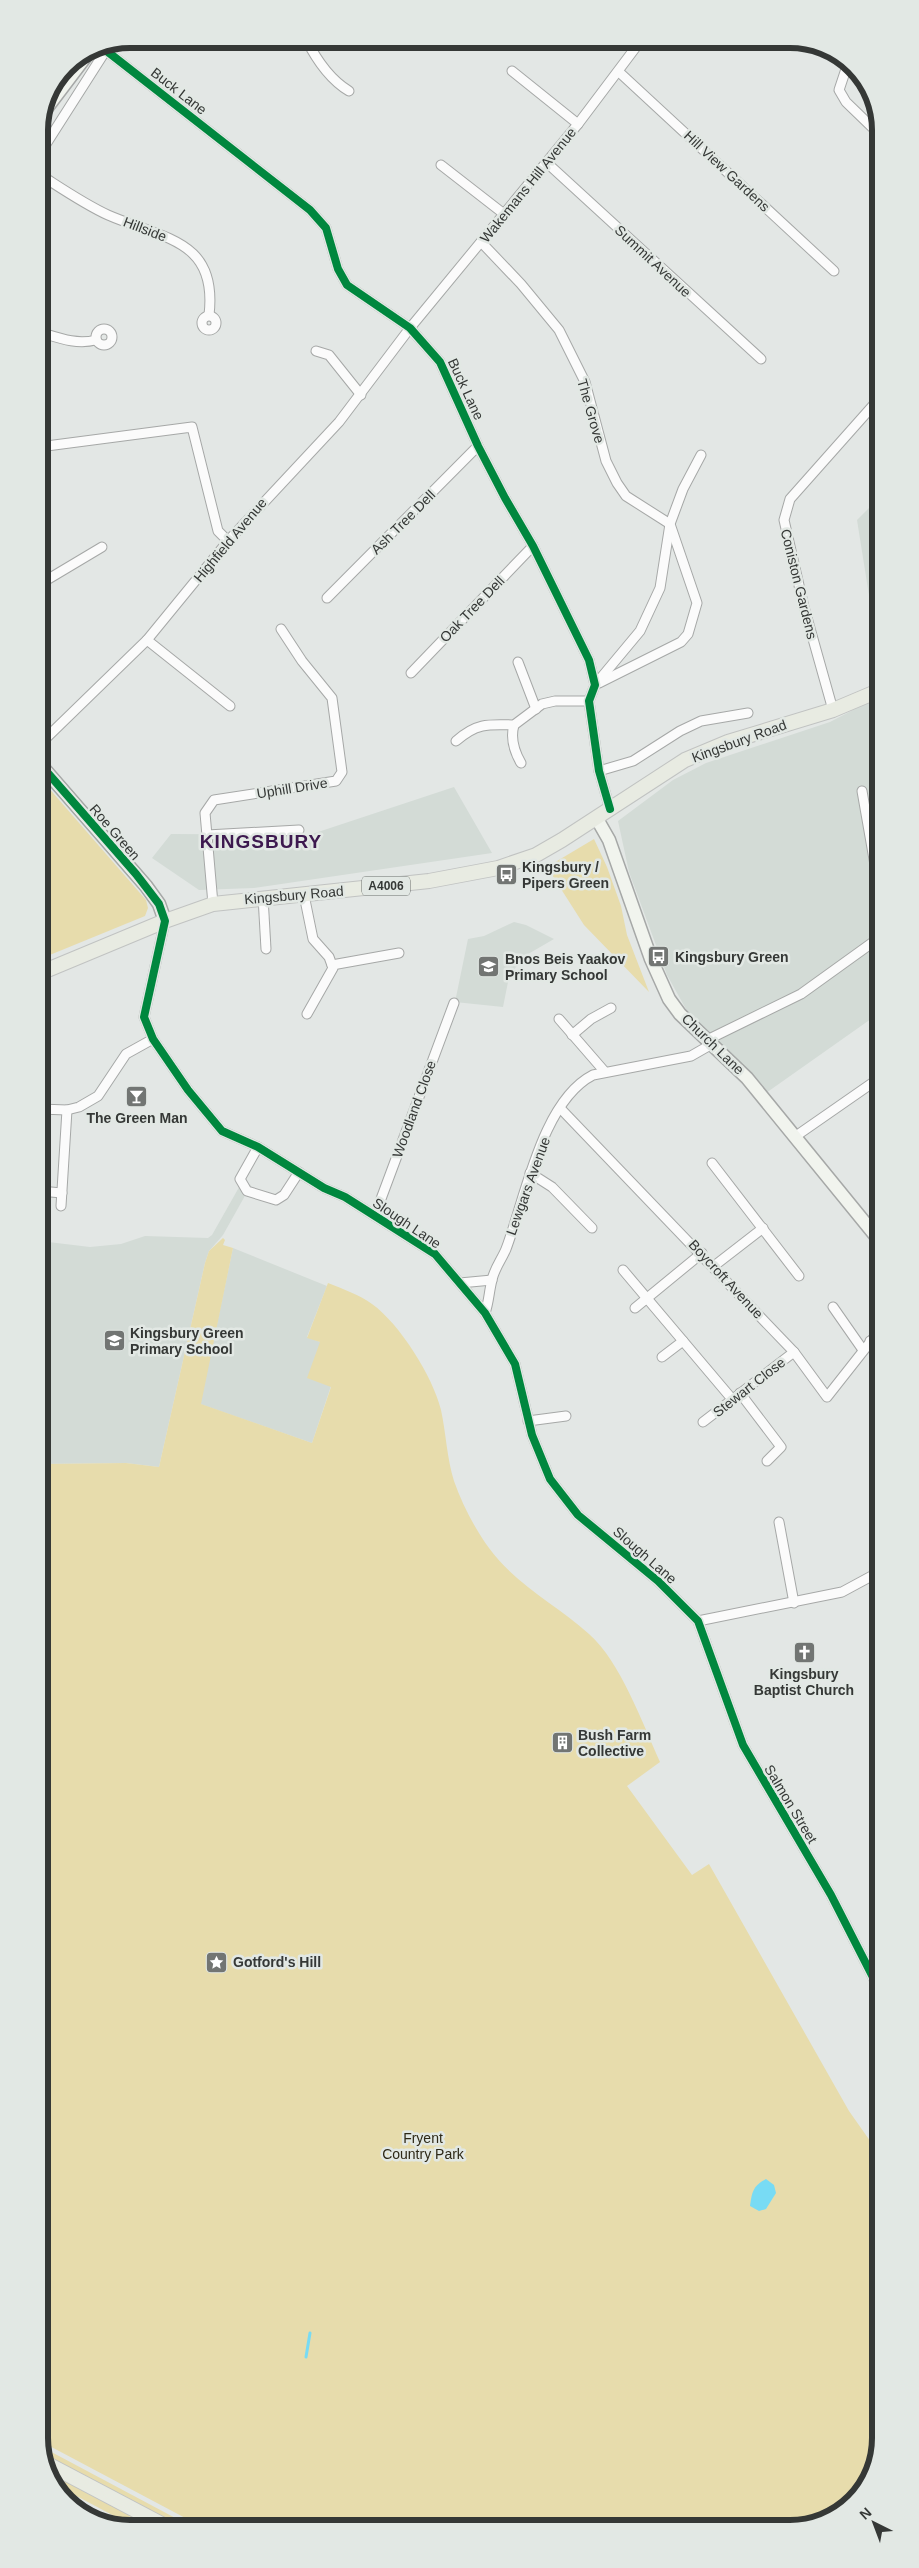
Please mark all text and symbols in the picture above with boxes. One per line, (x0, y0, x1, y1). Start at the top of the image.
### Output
street label: Buck Lane (148, 64, 210, 118)
street label: Wakemans Hill Avenue (477, 124, 579, 246)
street label: Hill View Gardens (681, 127, 773, 215)
street label: Hillside (121, 213, 169, 245)
street label: Summit Avenue (612, 222, 694, 300)
street label: Buck Lane (445, 356, 487, 423)
street label: The Grove (574, 377, 608, 445)
street label: Ash Tree Dell (368, 487, 438, 557)
street label: Highfield Avenue (190, 495, 270, 585)
street label: Coniston Gardens (778, 527, 820, 641)
street label: Oak Tree Dell (437, 573, 507, 645)
street label: Kingsbury Road (689, 716, 789, 766)
street label: Uphill Drive (255, 774, 329, 802)
street label: Roe Green (86, 801, 144, 863)
district label: KINGSBURY (200, 831, 322, 852)
place label: Kingsbury / Pipers Green (522, 859, 609, 891)
bus stop icon: Kingsbury / Pipers Green (494, 863, 518, 887)
road number: A4006 (362, 876, 410, 896)
street label: Kingsbury Road (244, 883, 344, 907)
bus stop icon: Kingsbury Green (647, 945, 671, 969)
place label: Kingsbury Green (675, 949, 789, 965)
place label: Bnos Beis Yaakov Primary School (505, 951, 626, 983)
school or university icon: Bnos Beis Yaakov Primary School (477, 955, 501, 979)
street label: Church Lane (679, 1010, 748, 1078)
street label: Woodland Close (389, 1058, 439, 1160)
bar icon: The Green Man (125, 1084, 149, 1108)
place label: The Green Man (86, 1110, 188, 1126)
street label: Lewgars Avenue (503, 1135, 553, 1237)
street label: Slough Lane (370, 1194, 444, 1252)
street label: Boycroft Avenue (685, 1236, 767, 1322)
place label: Kingsbury Green Primary School (130, 1325, 244, 1357)
school or university icon: Kingsbury Green Primary School (102, 1329, 126, 1353)
street label: Stewart Close (710, 1354, 788, 1420)
street label: Slough Lane (610, 1523, 680, 1587)
church icon: Kingsbury Baptist Church (792, 1640, 816, 1664)
place label: Kingsbury Baptist Church (754, 1666, 854, 1698)
place label: Bush Farm Collective (578, 1727, 651, 1759)
building icon: Bush Farm Collective (550, 1731, 574, 1755)
street label: Salmon Street (761, 1762, 821, 1846)
place icon: Gotford's Hill (205, 1950, 229, 1974)
place label: Gotford's Hill (233, 1954, 321, 1970)
park label: Fryent Country Park (382, 2130, 465, 2162)
north arrow (849, 2498, 899, 2548)
text: N (856, 2504, 874, 2523)

